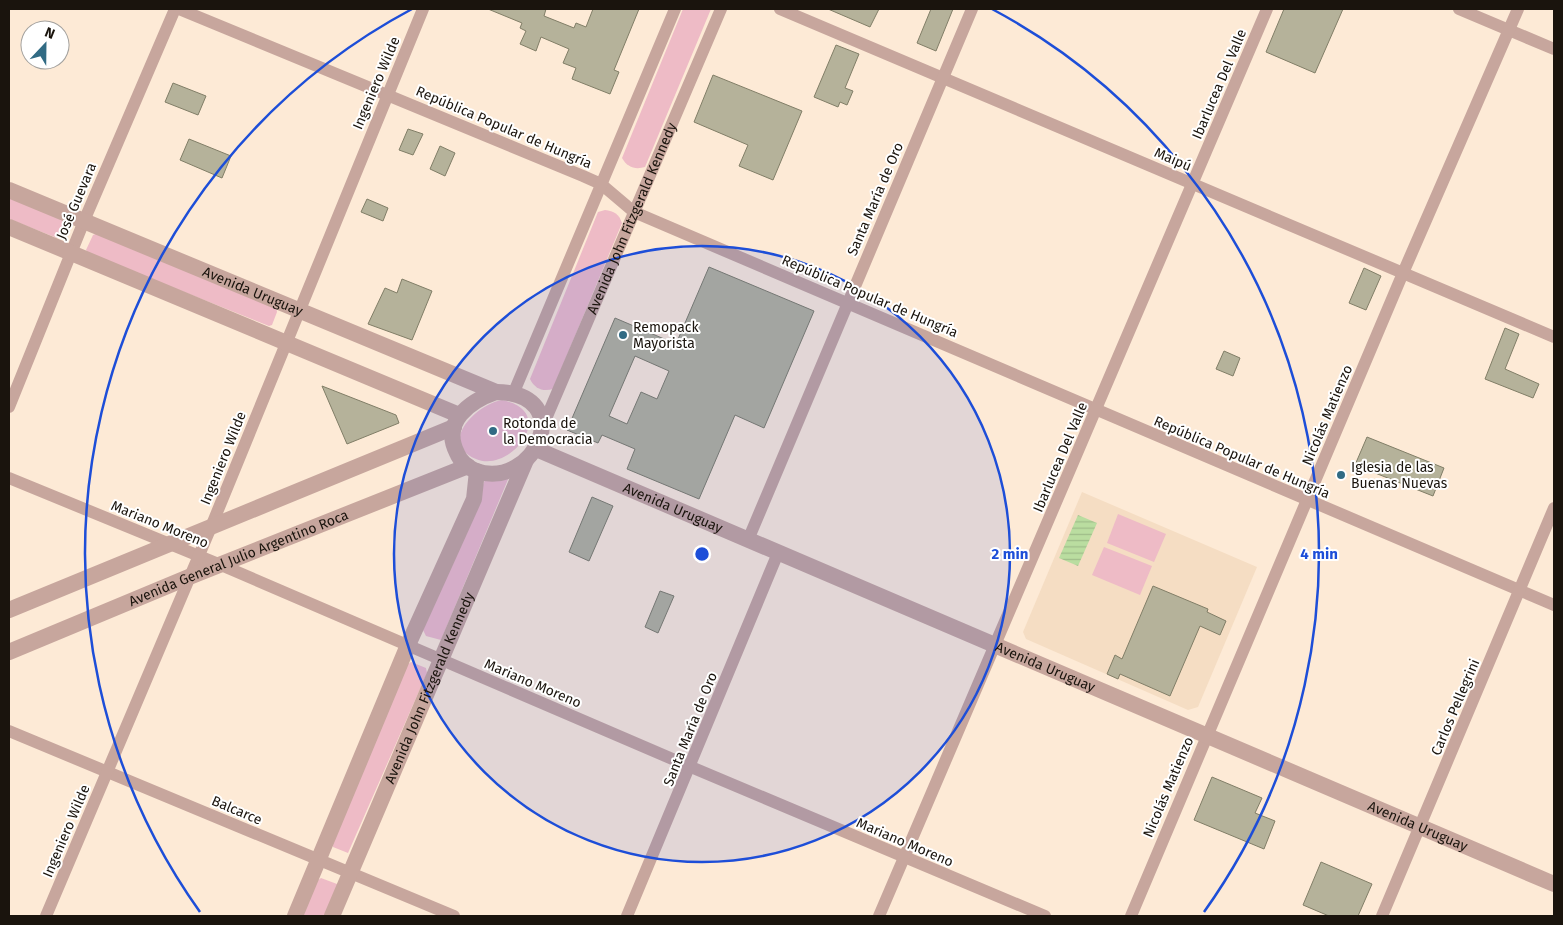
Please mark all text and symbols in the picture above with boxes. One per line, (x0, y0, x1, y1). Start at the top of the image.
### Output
north arrow (20, 20, 70, 70)
text: N (42, 24, 57, 43)
street label: Ibarlucea Del Valle (1189, 27, 1250, 142)
street label: Ingeniero Wilde (349, 34, 404, 132)
street label: República Popular de Hungría (413, 83, 594, 172)
street label: Avenida John Fitzgerald Kennedy (584, 120, 680, 317)
street label: Santa María de Oro (844, 140, 907, 258)
street label: Maipú (1152, 144, 1194, 175)
street label: José Guevara (53, 160, 100, 242)
street label: República Popular de Hungría (779, 252, 960, 341)
street label: Avenida Uruguay (200, 263, 305, 320)
place label: Remopack Mayorista (633, 319, 700, 352)
marker: Remopack Mayorista (617, 329, 629, 341)
street label: Nicolás Matienzo (1299, 362, 1356, 468)
street label: Ibarlucea Del Valle (1030, 400, 1091, 515)
street label: Ingeniero Wilde (197, 409, 250, 507)
street label: República Popular de Hungría (1151, 413, 1332, 502)
place label: Rotonda de la Democracia (503, 415, 593, 448)
marker: Rotonda de la Democracia (487, 425, 499, 437)
place label: Iglesia de las Buenas Nuevas (1351, 459, 1448, 492)
marker: Iglesia de las Buenas Nuevas (1335, 469, 1347, 481)
street label: Avenida Uruguay (620, 479, 725, 537)
street label: Mariano Moreno (109, 497, 211, 552)
street label: Avenida General Julio Argentino Roca (126, 506, 351, 610)
centre of rings (693, 545, 711, 563)
text: 2 min (992, 545, 1028, 563)
text: 4 min (1300, 545, 1338, 563)
street label: Avenida John Fitzgerald Kennedy (381, 589, 478, 786)
street label: Avenida Uruguay (993, 638, 1098, 696)
street label: Mariano Moreno (482, 655, 584, 712)
street label: Carlos Pellegrini (1427, 656, 1483, 758)
street label: Santa María de Oro (660, 670, 721, 789)
street label: Nicolás Matienzo (1140, 734, 1197, 840)
street label: Ingeniero Wilde (39, 782, 94, 880)
street label: Balcarce (209, 792, 265, 829)
street label: Avenida Uruguay (1365, 797, 1470, 855)
street label: Mariano Moreno (854, 814, 956, 871)

